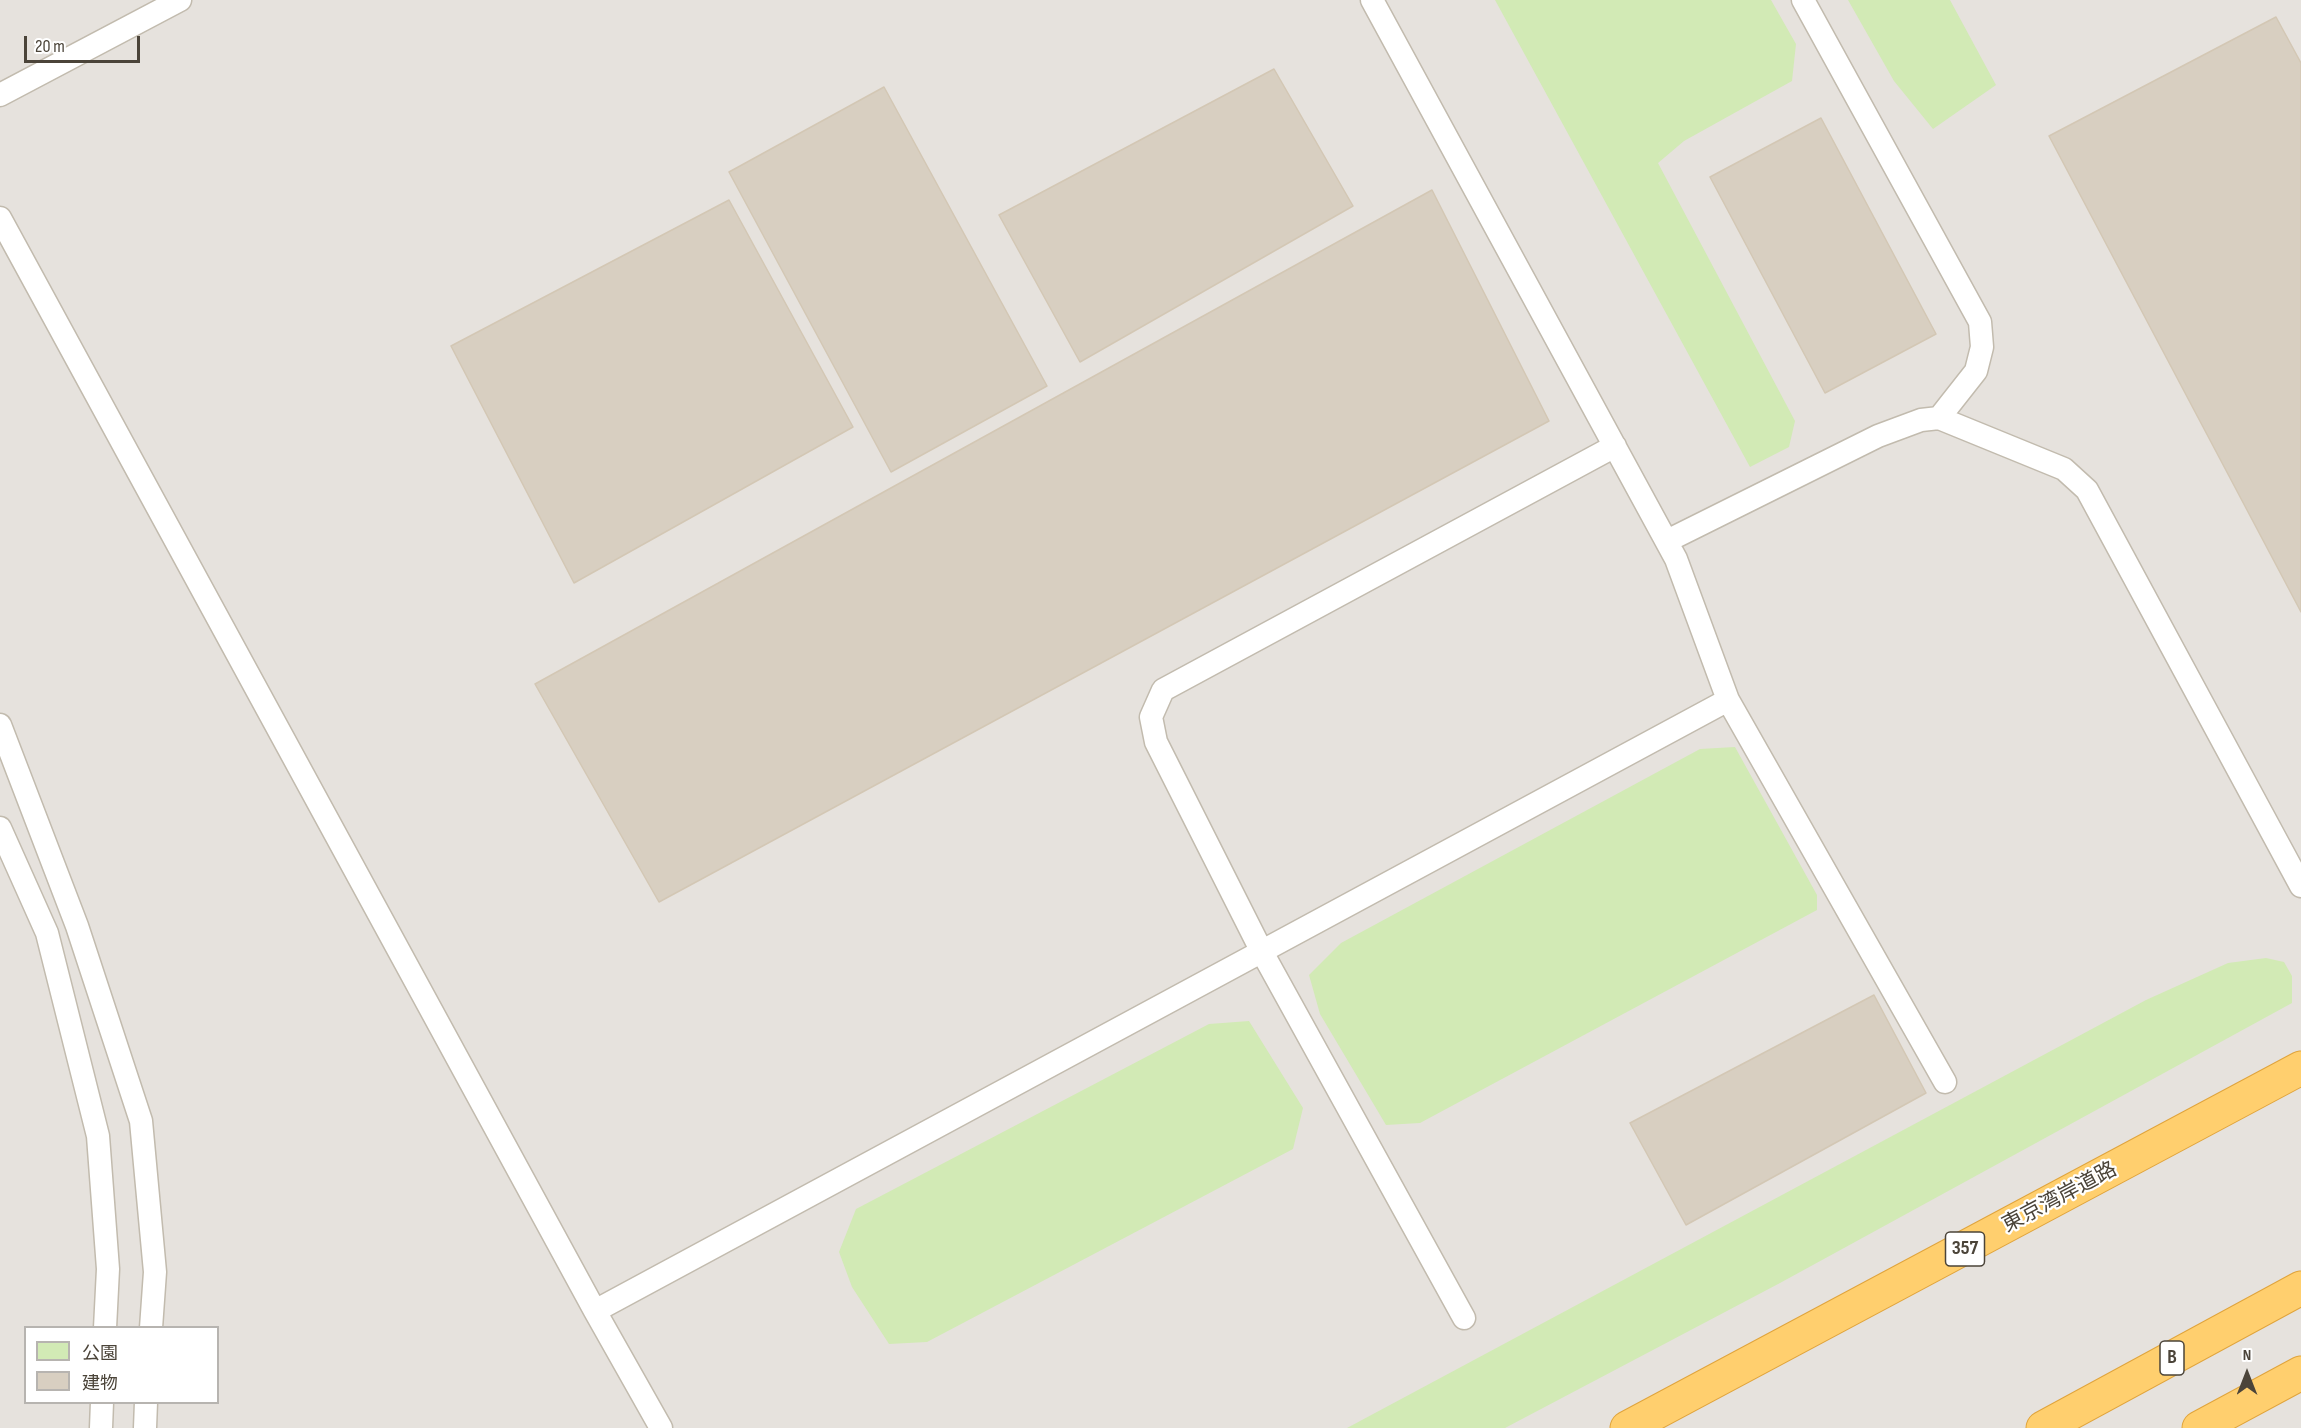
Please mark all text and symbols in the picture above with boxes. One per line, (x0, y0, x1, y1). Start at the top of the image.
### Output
scale bar (27, 24, 142, 62)
text: 20 m (35, 36, 65, 57)
street label: 東京湾岸道路 (1998, 1157, 2122, 1239)
road number: 357 (1946, 1232, 1984, 1266)
legend (24, 1326, 219, 1404)
road number: B (2160, 1341, 2184, 1375)
text: 公園 (82, 1343, 118, 1364)
north arrow (2217, 1344, 2277, 1404)
text: N (2243, 1346, 2251, 1365)
text: 建物 (82, 1373, 118, 1394)

